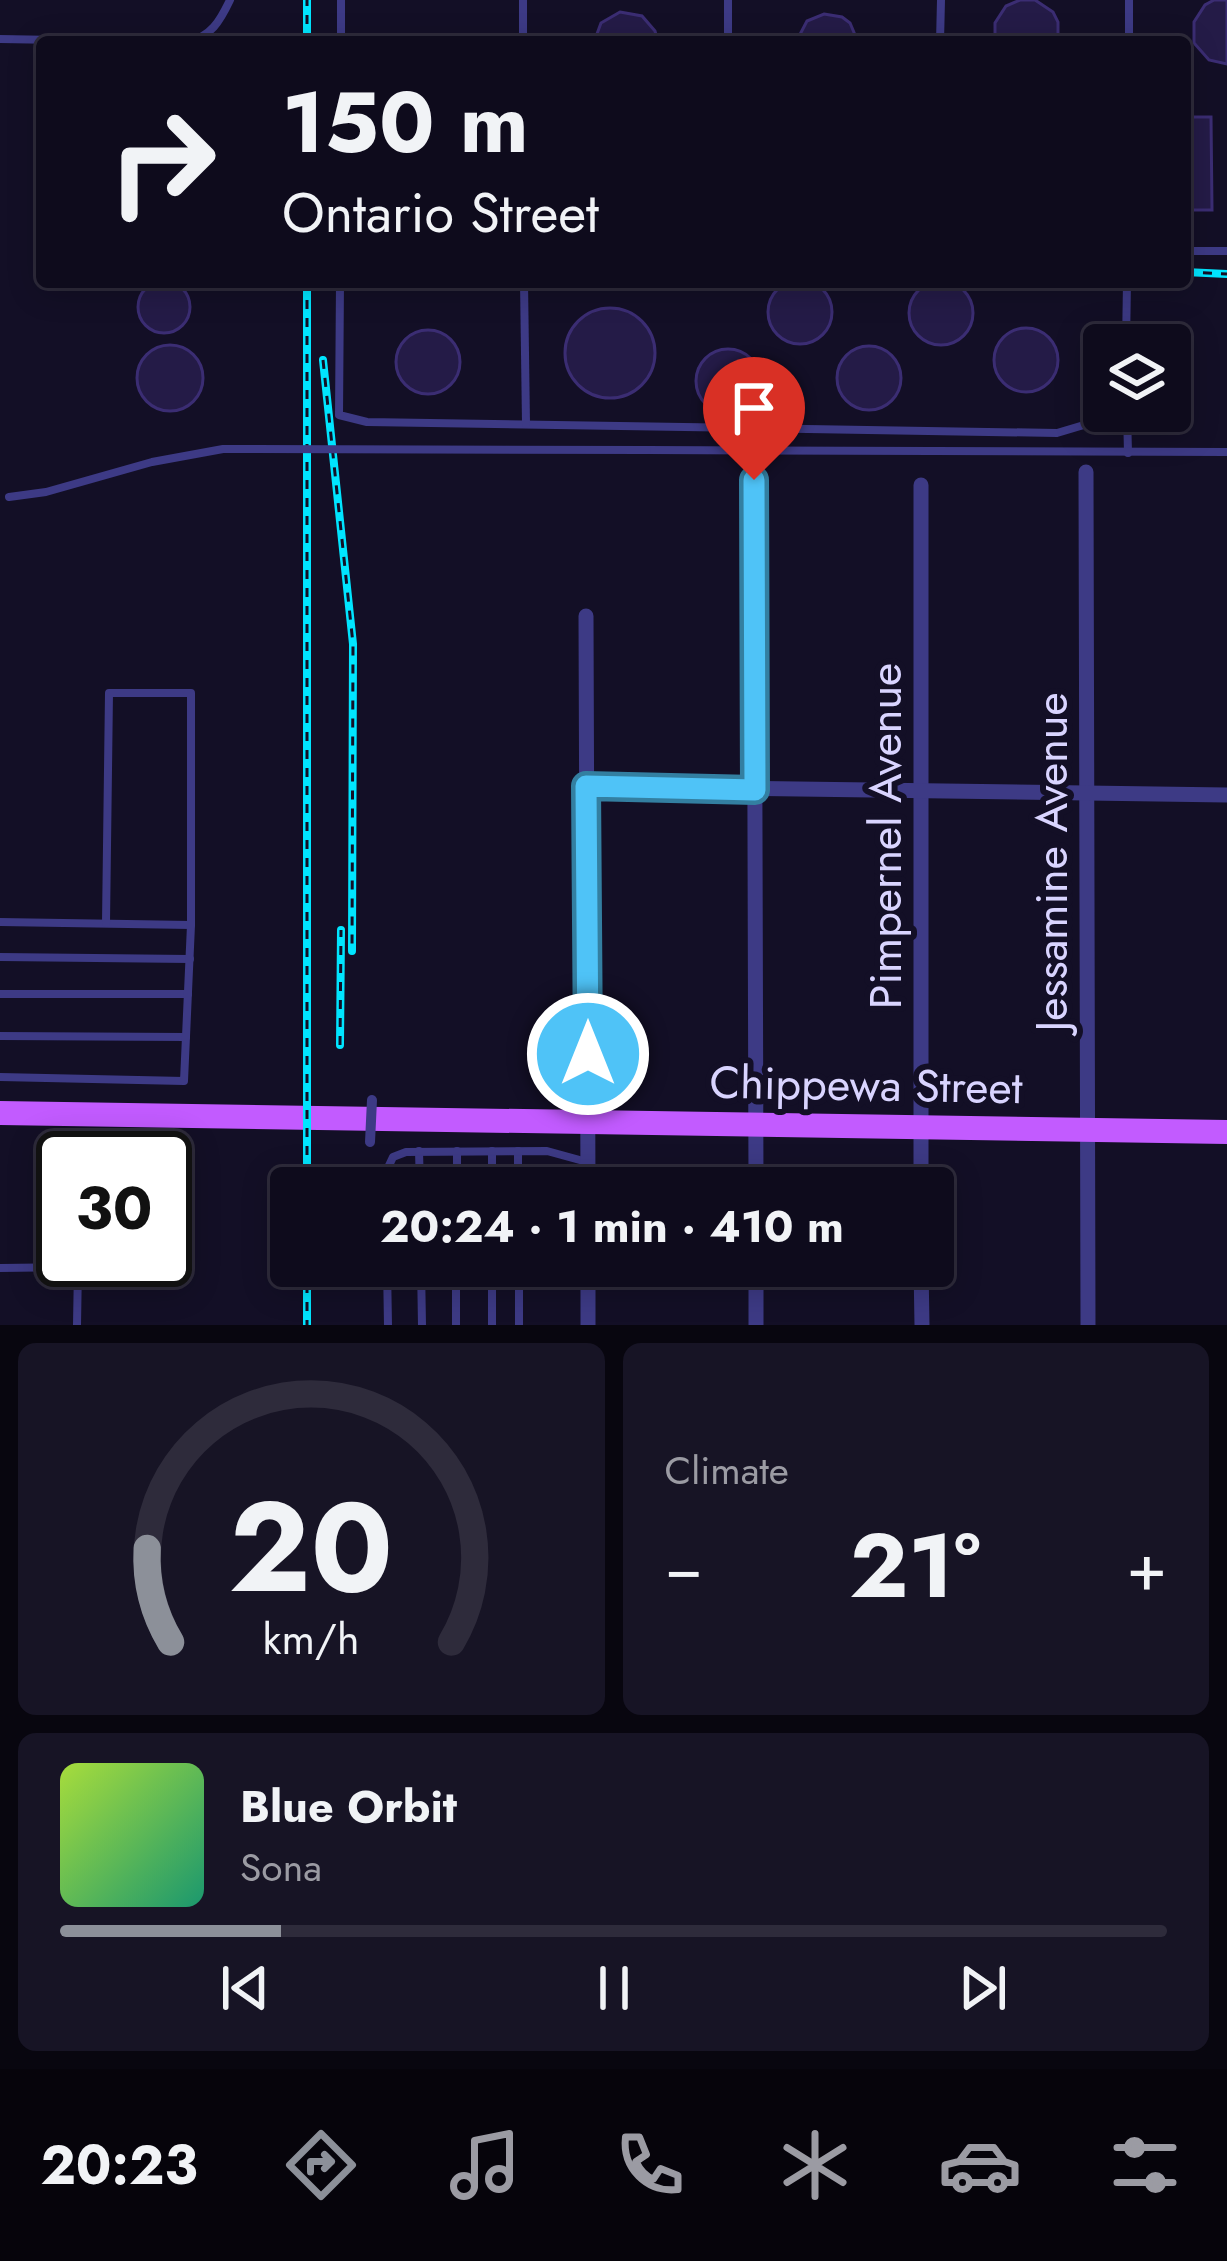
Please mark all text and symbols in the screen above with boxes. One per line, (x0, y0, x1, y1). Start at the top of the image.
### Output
text: 150 m (282, 62, 529, 184)
icon: right (84, 84, 240, 240)
text: Ontario Street (282, 174, 599, 252)
map controls (1083, 324, 1191, 432)
button: layers (1083, 324, 1191, 432)
pin (703, 357, 805, 480)
icon: arrive (721, 375, 787, 441)
street label: Pimpernel Avenue (853, 663, 918, 1009)
street label: Jessamine Avenue (1019, 692, 1084, 1037)
position arrow (525, 991, 651, 1117)
street label: Chippewa Street (709, 1050, 1023, 1120)
speed limit sign: 30 (36, 1131, 192, 1287)
text: 20:24 · 1 min · 410 m (380, 1194, 844, 1259)
text: Climate (665, 1442, 789, 1499)
text: 20 (229, 1457, 393, 1638)
text: 21° (849, 1501, 981, 1631)
text: − (665, 1519, 703, 1615)
text: + (1126, 1519, 1167, 1615)
text: km/h (263, 1608, 360, 1670)
text: Blue Orbit (240, 1774, 457, 1839)
text: Sona (240, 1839, 322, 1896)
icon: previous (212, 1955, 278, 2021)
icon: pause (581, 1955, 647, 2021)
icon: next (950, 1955, 1016, 2021)
icon: directions (279, 2123, 363, 2207)
icon: music (443, 2123, 527, 2207)
icon: phone (608, 2123, 692, 2207)
icon: climate (773, 2123, 857, 2207)
icon: car (938, 2123, 1022, 2207)
icon: filters (1103, 2123, 1187, 2207)
text: 20:23 (40, 2126, 198, 2204)

